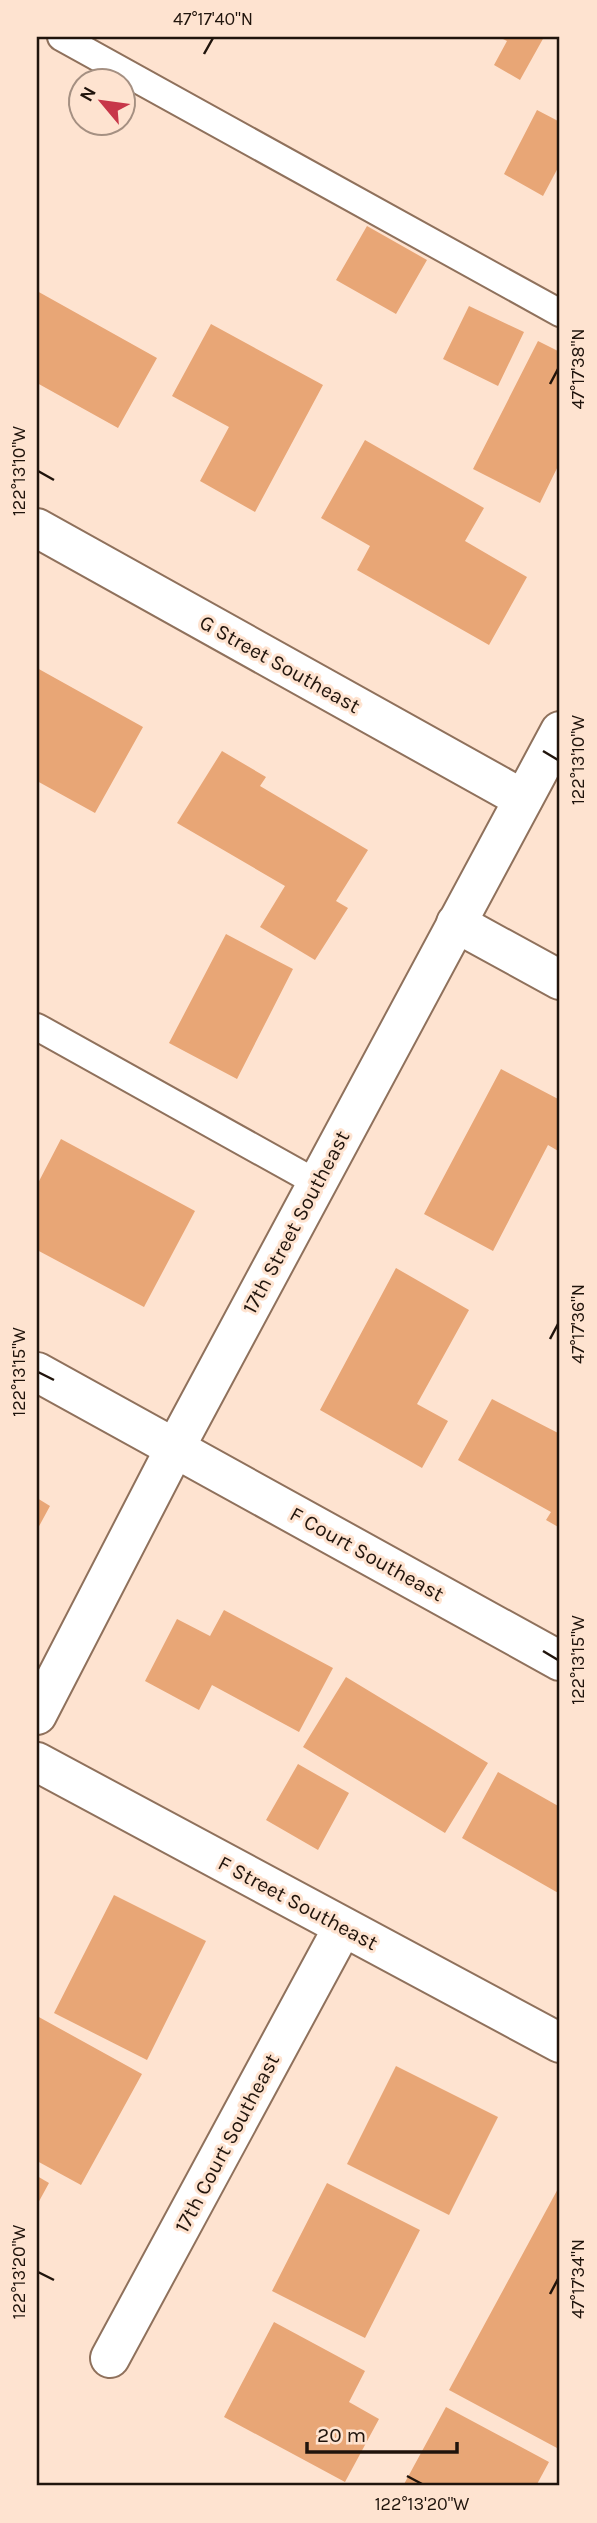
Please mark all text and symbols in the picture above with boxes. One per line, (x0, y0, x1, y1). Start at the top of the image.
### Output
text: 47°17'40"N (173, 8, 253, 30)
north arrow (66, 66, 136, 136)
text: N (75, 83, 101, 106)
text: 47°17'38"N (567, 329, 589, 409)
text: 122°13'10"W (8, 426, 30, 516)
street label: G Street Southeast (196, 610, 365, 718)
text: 122°13'10"W (567, 715, 589, 805)
street label: 17th Street Southeast (238, 1126, 354, 1318)
text: 47°17'36"N (567, 1284, 589, 1364)
text: 122°13'15"W (8, 1327, 30, 1417)
street label: F Court Southeast (286, 1502, 448, 1606)
text: 122°13'15"W (567, 1615, 589, 1705)
street label: F Street Southeast (214, 1851, 382, 1955)
street label: 17th Court Southeast (170, 2050, 284, 2236)
text: 122°13'20"W (8, 2225, 30, 2319)
text: 47°17'34"N (567, 2239, 589, 2319)
scale bar (307, 2411, 457, 2455)
text: 20 m (317, 2423, 366, 2447)
text: 122°13'20"W (375, 2493, 469, 2515)

